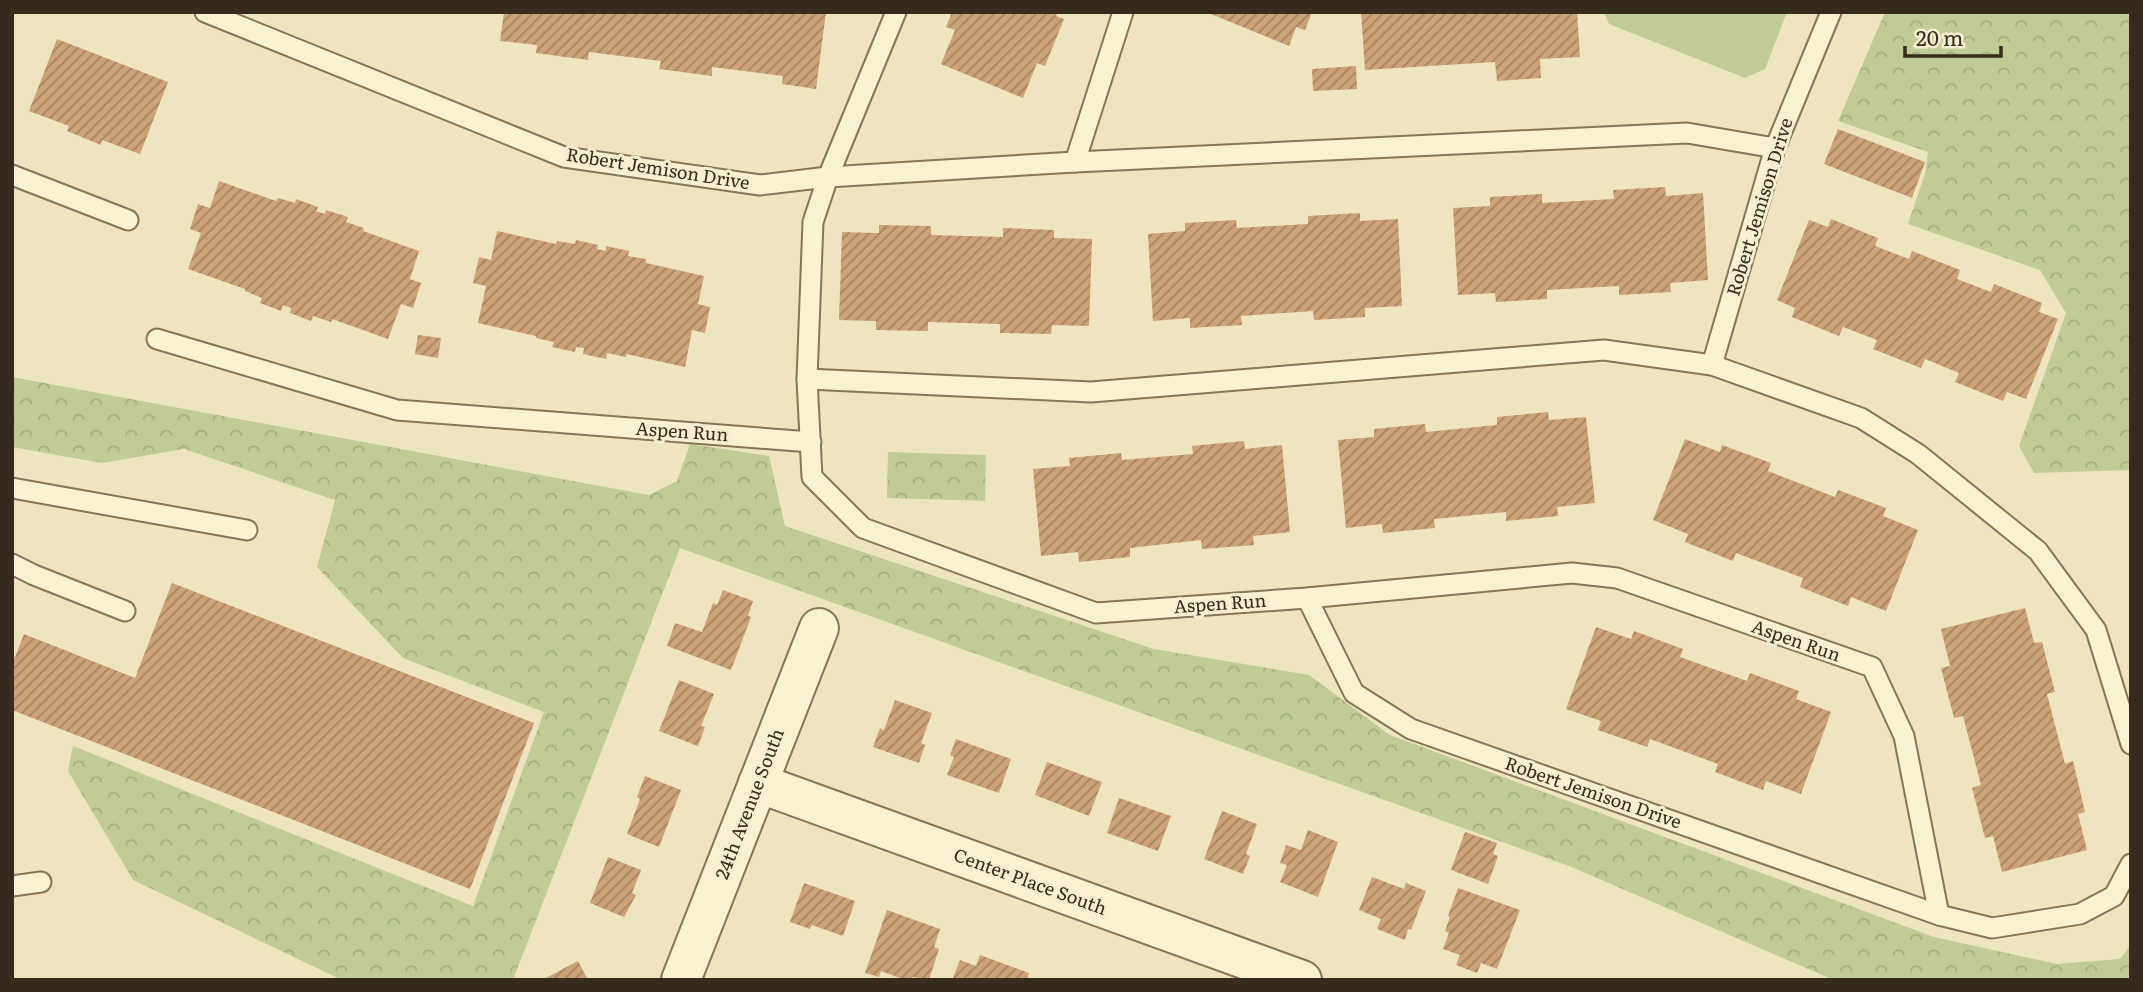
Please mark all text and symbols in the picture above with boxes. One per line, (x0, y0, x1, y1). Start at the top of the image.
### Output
scale bar (1905, 14, 2001, 58)
text: 20 m (1916, 21, 1963, 52)
street label: Robert Jemison Drive (1719, 114, 1799, 299)
street label: Robert Jemison Drive (565, 140, 752, 195)
street label: Aspen Run (635, 414, 729, 447)
street label: Aspen Run (1173, 586, 1267, 619)
street label: Aspen Run (1748, 612, 1845, 667)
street label: 24th Avenue South (707, 724, 790, 883)
street label: Robert Jemison Drive (1502, 749, 1685, 834)
street label: Center Place South (950, 840, 1111, 921)

